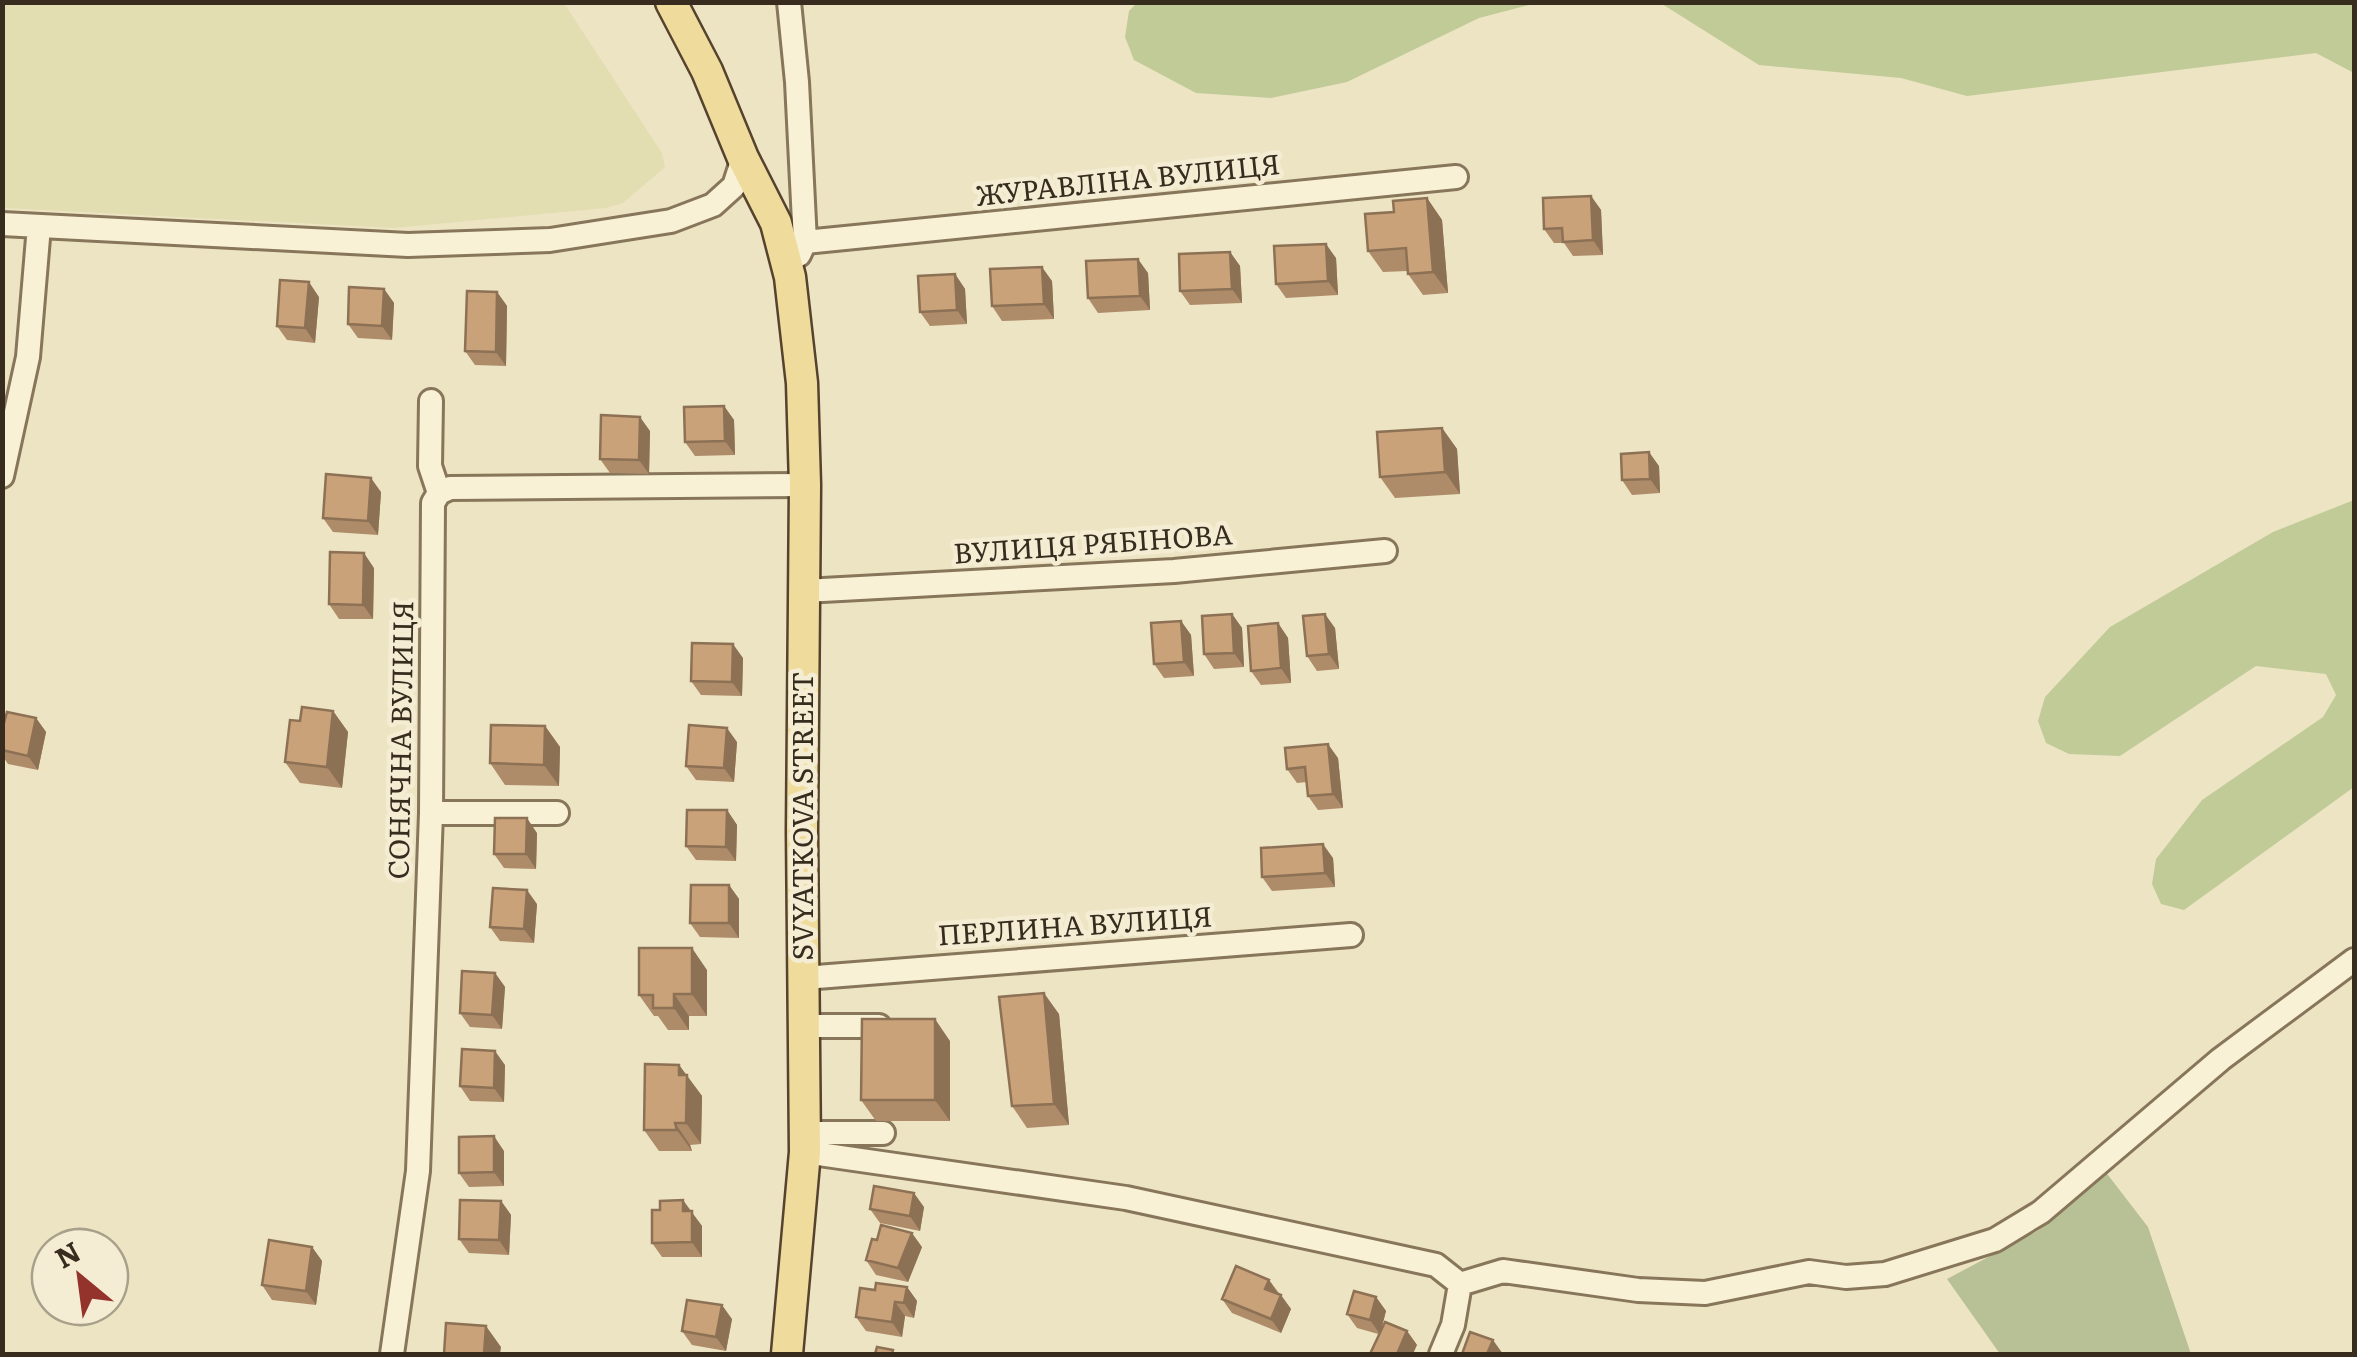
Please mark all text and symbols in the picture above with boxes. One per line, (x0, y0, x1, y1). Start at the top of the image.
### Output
street label: ЖУРАВЛІНА ВУЛИЦЯ (974, 141, 1282, 215)
street label: ВУЛИЦЯ РЯБІНОВА (952, 511, 1234, 573)
street label: СОНЯЧНА ВУЛИЦЯ (376, 600, 422, 880)
street label: SVYATKOVA STREET (780, 671, 822, 961)
street label: ПЕРЛИНА ВУЛИЦЯ (936, 893, 1214, 955)
north arrow (30, 1227, 130, 1327)
text: N (46, 1229, 87, 1277)

